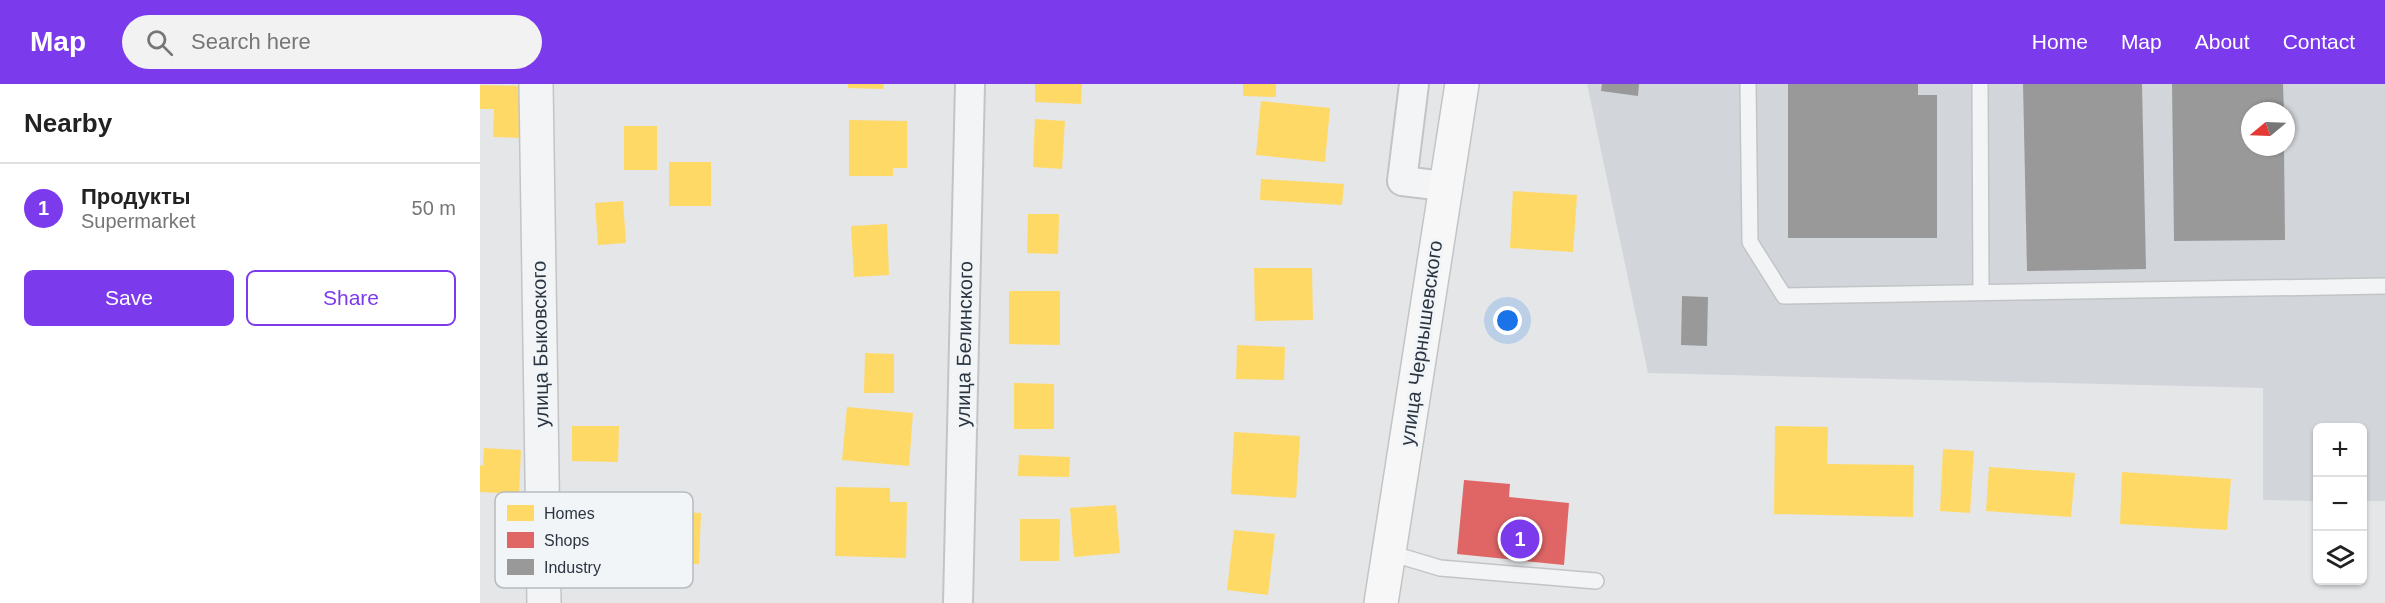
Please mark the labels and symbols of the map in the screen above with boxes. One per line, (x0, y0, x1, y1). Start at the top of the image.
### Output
north arrow (2241, 102, 2295, 156)
street label: улица Чернышевского (1396, 239, 1446, 447)
street label: улица Быковского (528, 261, 552, 427)
street label: улица Белинского (952, 261, 976, 427)
your location (1493, 306, 1522, 335)
legend (495, 492, 693, 588)
text: Homes (544, 505, 595, 522)
pin: 1 (1500, 516, 1540, 562)
text: Shops (544, 532, 589, 549)
text: Industry (544, 559, 601, 576)

